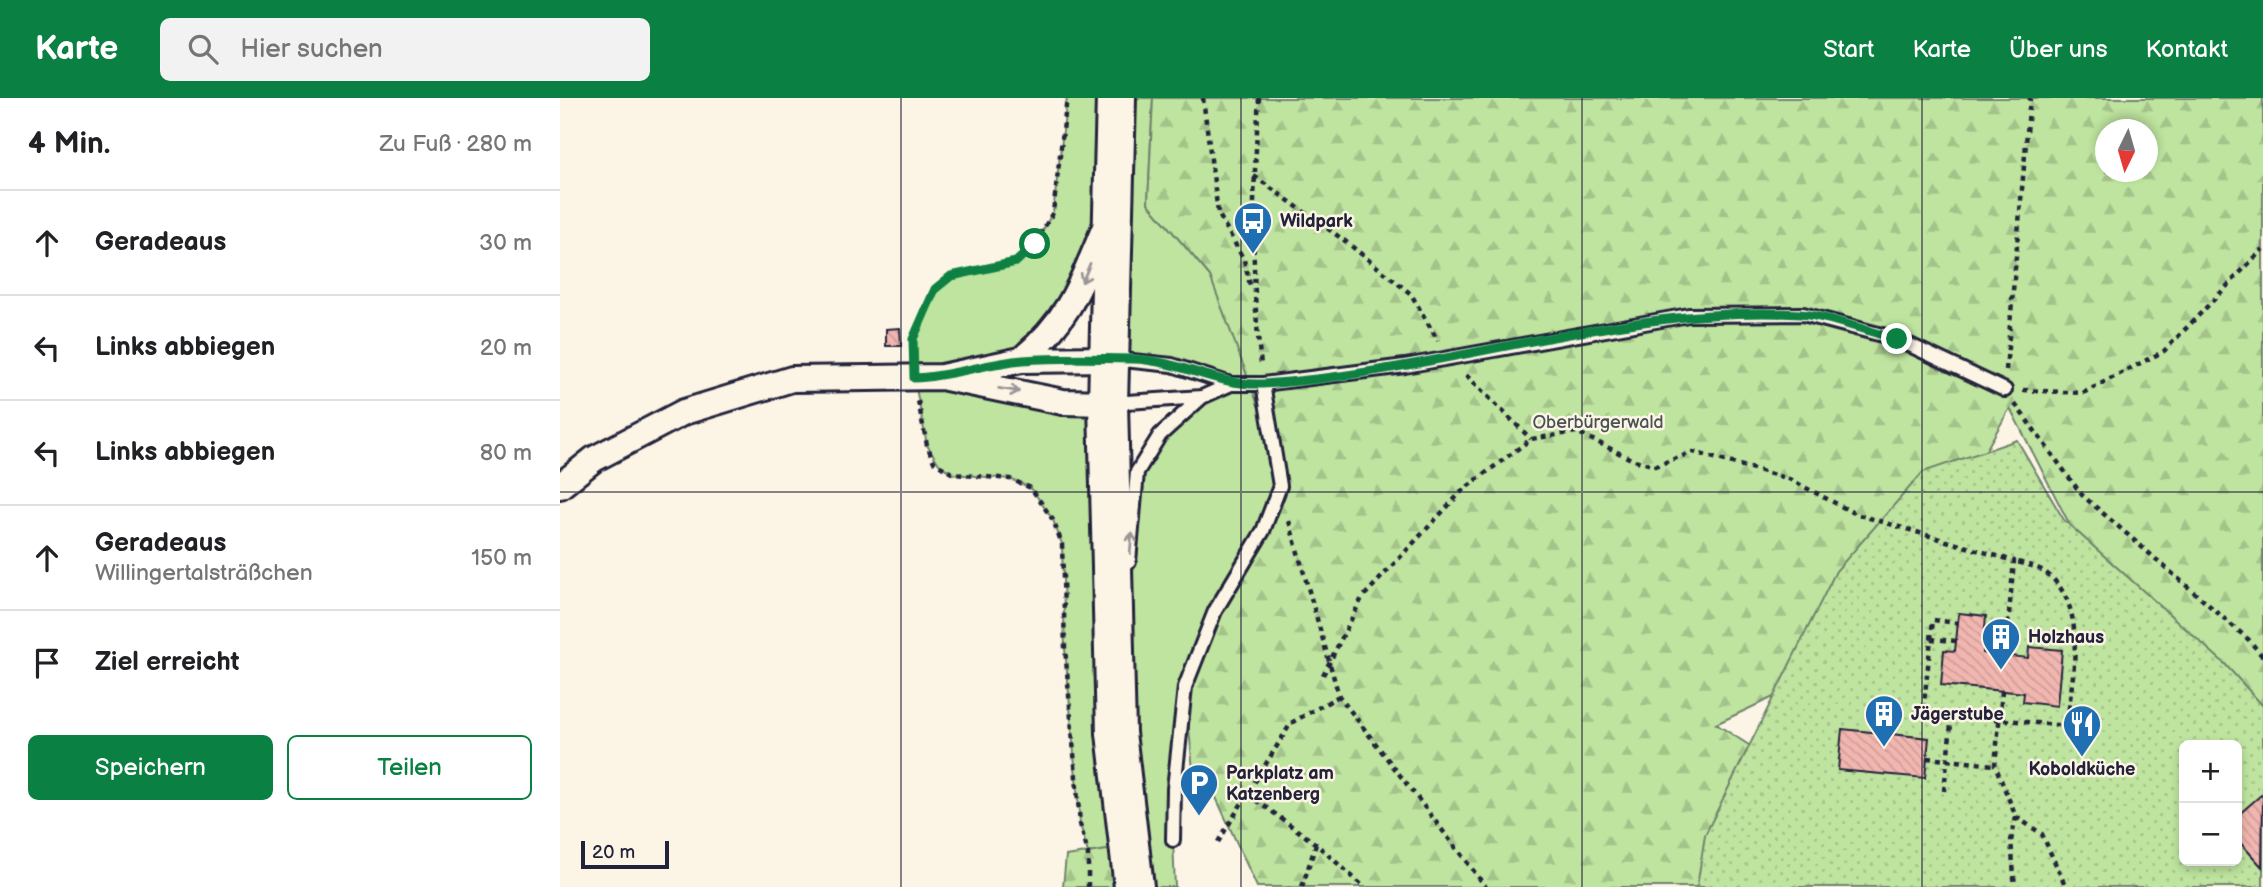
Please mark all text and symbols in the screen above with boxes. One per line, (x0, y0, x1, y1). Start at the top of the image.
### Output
search box (160, 18, 650, 81)
text: Karte (35, 29, 118, 69)
icon: search (184, 30, 222, 68)
text: Hier suchen (240, 34, 383, 65)
text: Start (1823, 35, 1874, 64)
text: Karte (1912, 35, 1971, 64)
text: Über uns (2009, 35, 2108, 64)
text: Kontakt (2146, 35, 2228, 64)
north arrow (2095, 119, 2158, 182)
text: 4 Min. (28, 126, 110, 162)
text: Zu Fuß · 280 m (380, 130, 532, 158)
bus stop icon: Wildpark (1232, 200, 1274, 255)
place label: Wildpark (1280, 211, 1353, 232)
icon: ahead (28, 224, 66, 262)
text: Geradeaus (95, 227, 226, 258)
route start (1019, 228, 1050, 259)
text: 30 m (479, 229, 532, 257)
one-way arrow (1078, 262, 1091, 283)
route end (1881, 323, 1912, 354)
icon: left (28, 329, 66, 367)
text: Links abbiegen (95, 332, 275, 363)
text: 20 m (480, 334, 532, 362)
one-way arrow (997, 384, 1020, 397)
park label: Oberbürgerwald (1532, 412, 1664, 433)
icon: left (28, 434, 66, 472)
text: Links abbiegen (95, 437, 275, 468)
text: 80 m (480, 439, 532, 467)
text: Geradeaus (95, 528, 226, 559)
one-way arrow (1125, 532, 1138, 555)
icon: ahead (28, 539, 66, 577)
text: 150 m (471, 544, 532, 572)
text: Willingertalsträßchen (95, 559, 313, 587)
building icon: Holzhaus (1980, 616, 2022, 671)
place label: Holzhaus (2028, 627, 2104, 648)
icon: arrive (28, 644, 66, 682)
text: Ziel erreicht (95, 647, 239, 678)
building icon: Jägerstube (1863, 693, 1905, 748)
restaurant icon: Koboldküche (2061, 703, 2103, 758)
place label: Jägerstube (1911, 704, 2004, 725)
button: Speichern (28, 735, 273, 800)
button: Teilen (287, 735, 532, 800)
map controls (2179, 740, 2242, 866)
button: + (2179, 740, 2242, 803)
place label: Koboldküche (2029, 759, 2135, 780)
parking icon: Parkplatz am Katzenberg (1178, 762, 1220, 817)
place label: Parkplatz am Katzenberg (1226, 763, 1334, 805)
button: − (2179, 803, 2242, 866)
scale bar (581, 838, 668, 870)
text: 20 m (592, 841, 635, 864)

